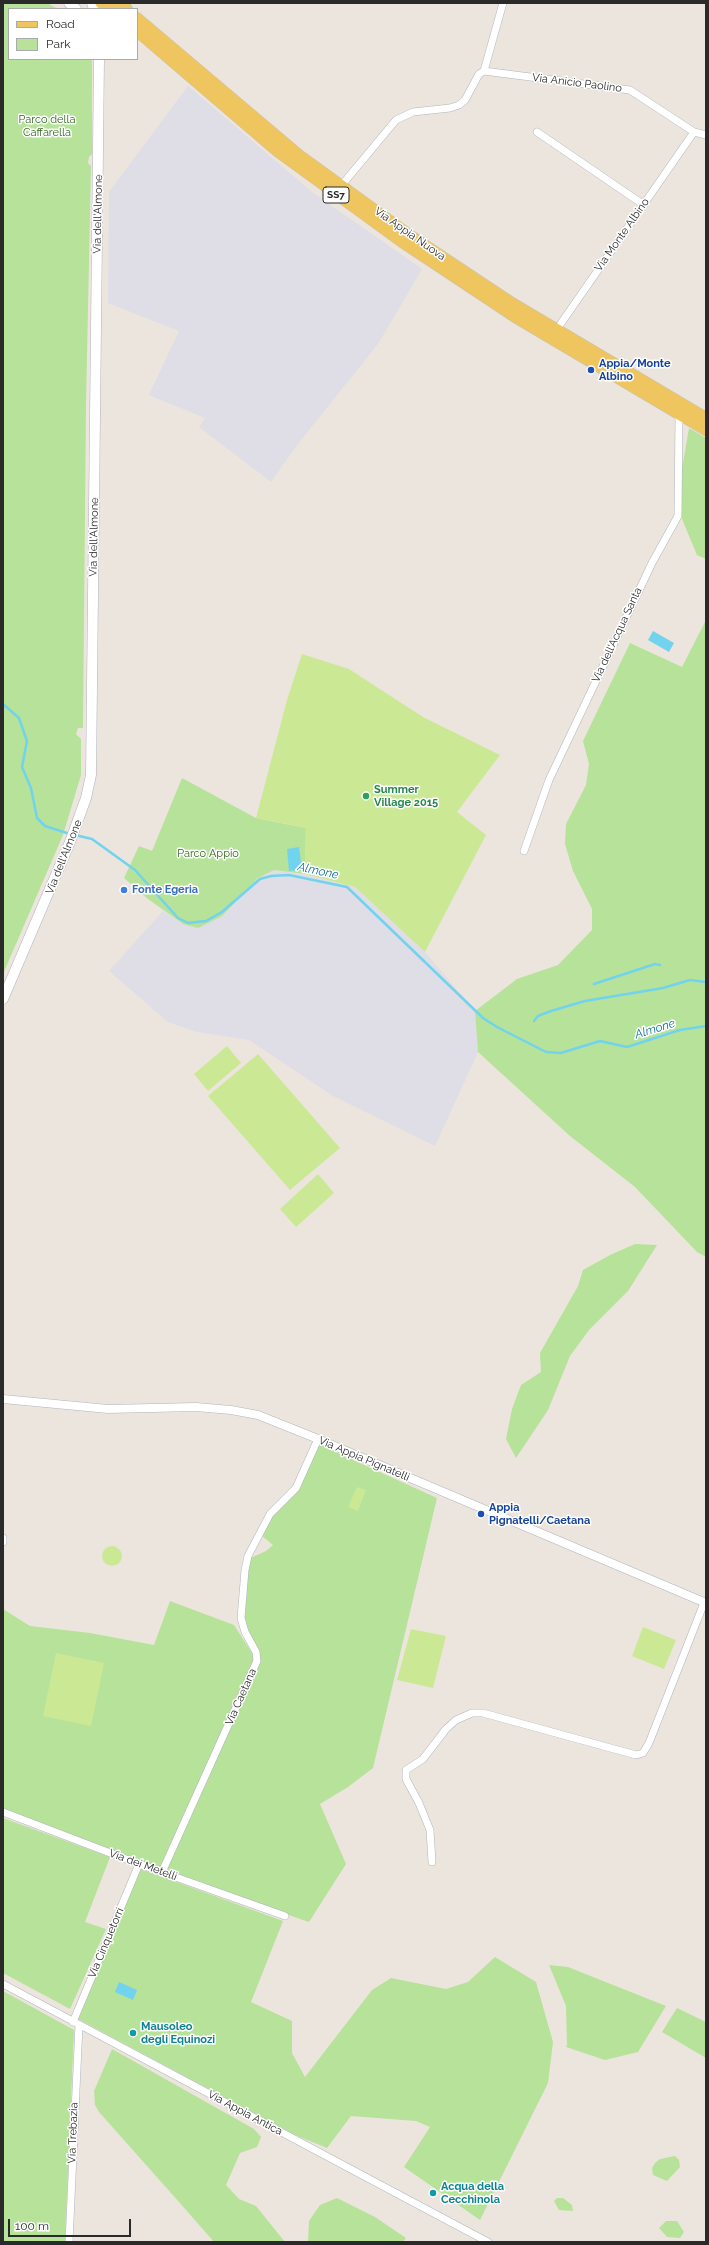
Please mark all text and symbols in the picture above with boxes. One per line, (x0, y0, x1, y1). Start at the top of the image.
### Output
legend (8, 8, 138, 60)
text: Road (46, 17, 75, 31)
text: Park (46, 37, 71, 51)
street label: Via Anicio Paolino (531, 71, 623, 95)
park label: Parco della Caffarella (18, 113, 76, 139)
street label: Via dell'Almone (91, 174, 105, 254)
road number: SS7 (323, 187, 349, 203)
street label: Via Monte Albino (592, 196, 652, 274)
street label: Via Appia Nuova (372, 205, 448, 263)
place label: Appia/Monte Albino (599, 357, 671, 383)
marker: Appia/Monte Albino (586, 365, 596, 375)
street label: Via dell'Almone (87, 497, 101, 577)
street label: Via dell'Acqua Santa (589, 585, 645, 685)
place label: Summer Village 2015 (374, 783, 438, 809)
marker: Summer Village 2015 (361, 791, 371, 801)
street label: Via dell'Almone (43, 818, 85, 896)
park label: Parco Appio (177, 847, 239, 861)
water label: Almone (296, 860, 340, 882)
place label: Fonte Egeria (132, 883, 198, 897)
marker: Fonte Egeria (119, 885, 129, 895)
water label: Almone (633, 1016, 677, 1042)
street label: Via Appia Pignatelli (316, 1434, 412, 1484)
place label: Appia Pignatelli/Caetana (489, 1501, 590, 1527)
marker: Appia Pignatelli/Caetana (476, 1509, 486, 1519)
street label: Via Caetana (223, 1667, 259, 1727)
street label: Via dei Metelli (107, 1847, 179, 1883)
street label: Via Cinquetorri (85, 1906, 127, 1980)
place label: Mausoleo degli Equinozi (141, 2020, 215, 2046)
marker: Mausoleo degli Equinozi (128, 2028, 138, 2038)
street label: Via Appia Antica (205, 2088, 285, 2138)
street label: Via Trebazia (65, 2102, 81, 2164)
place label: Acqua della Cecchinola (441, 2180, 504, 2206)
marker: Acqua della Cecchinola (428, 2188, 438, 2198)
scale bar (10, 2211, 133, 2237)
text: 100 m (15, 2219, 49, 2233)

